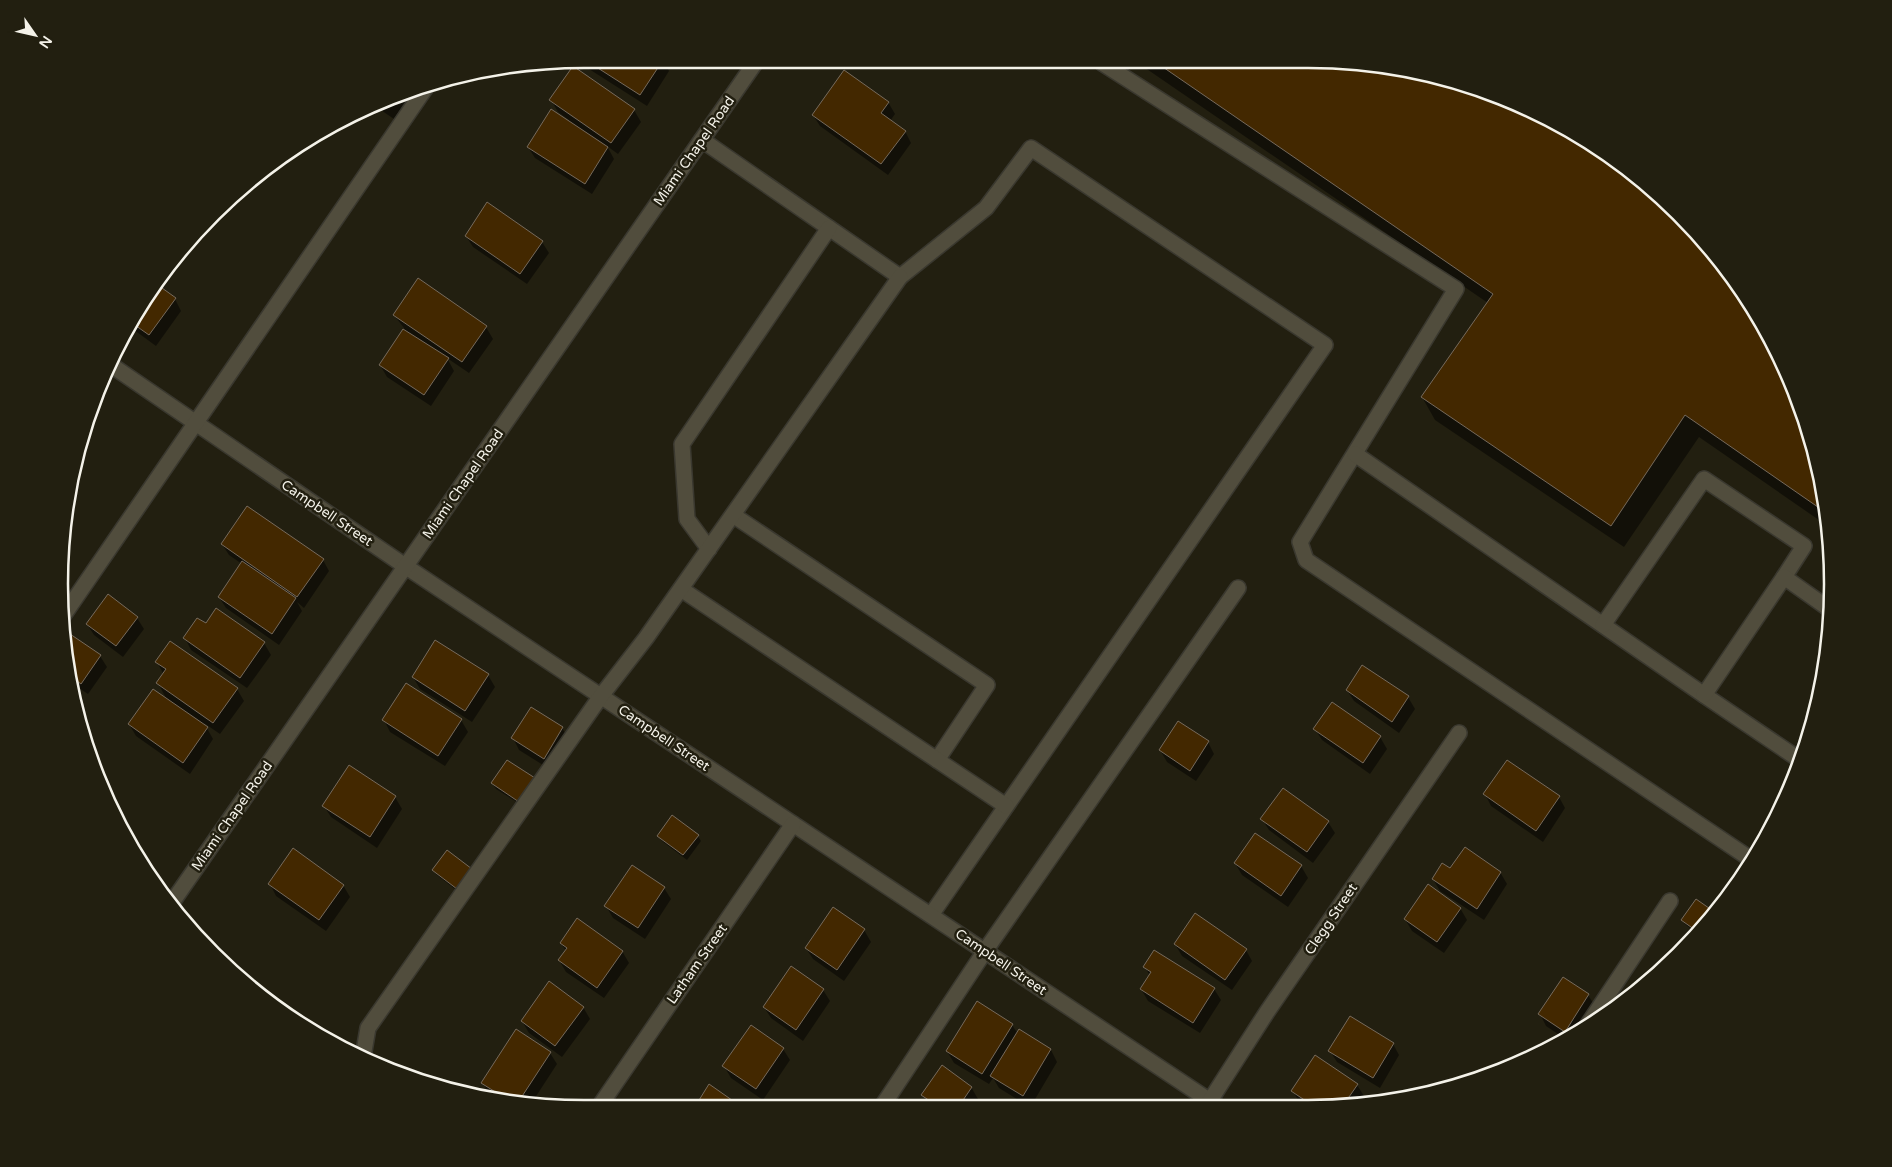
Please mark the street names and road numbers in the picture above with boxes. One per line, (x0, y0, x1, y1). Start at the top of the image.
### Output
street label: Miami Chapel Road (650, 93, 738, 209)
street label: Miami Chapel Road (419, 426, 507, 542)
street label: Campbell Street (278, 476, 377, 550)
street label: Campbell Street (615, 701, 714, 775)
street label: Miami Chapel Road (188, 758, 276, 874)
street label: Clegg Street (1301, 880, 1361, 958)
street label: Latham Street (663, 920, 731, 1007)
street label: Campbell Street (952, 925, 1051, 999)

